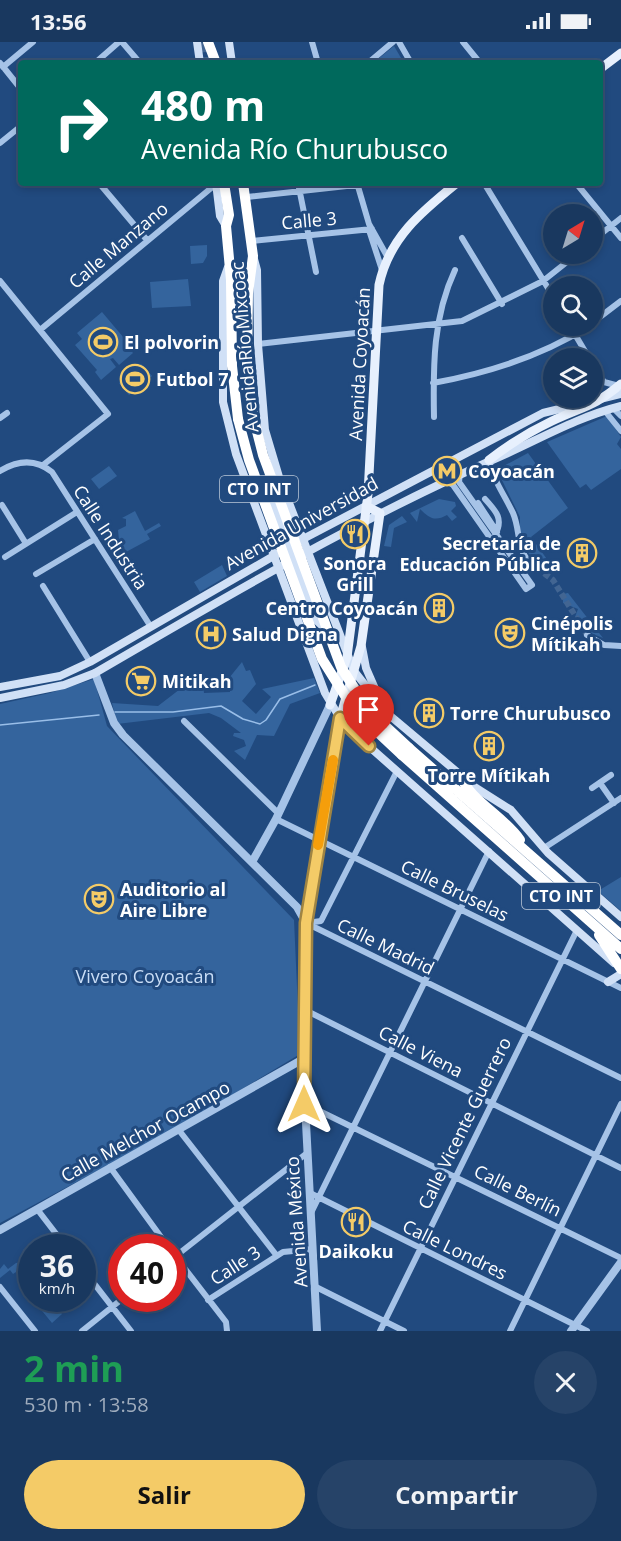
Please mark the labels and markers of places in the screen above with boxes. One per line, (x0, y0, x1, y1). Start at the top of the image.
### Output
sports icon: El polvorin (87, 326, 119, 358)
place label: El polvorin (124, 330, 219, 354)
sports icon: Futbol 7 (119, 363, 151, 395)
place label: Futbol 7 (156, 367, 229, 391)
metro station icon: Coyoacán (431, 455, 463, 487)
place label: Coyoacán (468, 459, 555, 483)
restaurant icon: Sonora Grill (339, 518, 371, 550)
place label: Secretaría de Educación Pública (400, 531, 561, 576)
building icon: Secretaría de Educación Pública (566, 537, 598, 569)
place label: Sonora Grill (323, 551, 387, 596)
building icon: Centro Coyoacán (423, 592, 455, 624)
place label: Centro Coyoacán (265, 596, 418, 620)
place label: Cinépolis Mítikah (531, 611, 613, 656)
theatre icon: Cinépolis Mítikah (494, 617, 526, 649)
hospital icon: Salud Digna (195, 618, 227, 650)
place label: Salud Digna (232, 622, 338, 646)
supermarket icon: Mitikah (125, 665, 157, 697)
place label: Mitikah (162, 669, 232, 693)
pin (343, 684, 394, 746)
building icon: Torre Churubusco (413, 697, 445, 729)
place label: Torre Churubusco (450, 701, 611, 725)
building icon: Torre Mítikah (473, 730, 505, 762)
place label: Torre Mítikah (428, 763, 550, 787)
place label: Auditorio al Aire Libre (120, 877, 226, 922)
theatre icon: Auditorio al Aire Libre (83, 883, 115, 915)
restaurant icon: Daikoku (340, 1206, 372, 1238)
place label: Daikoku (319, 1239, 394, 1263)

